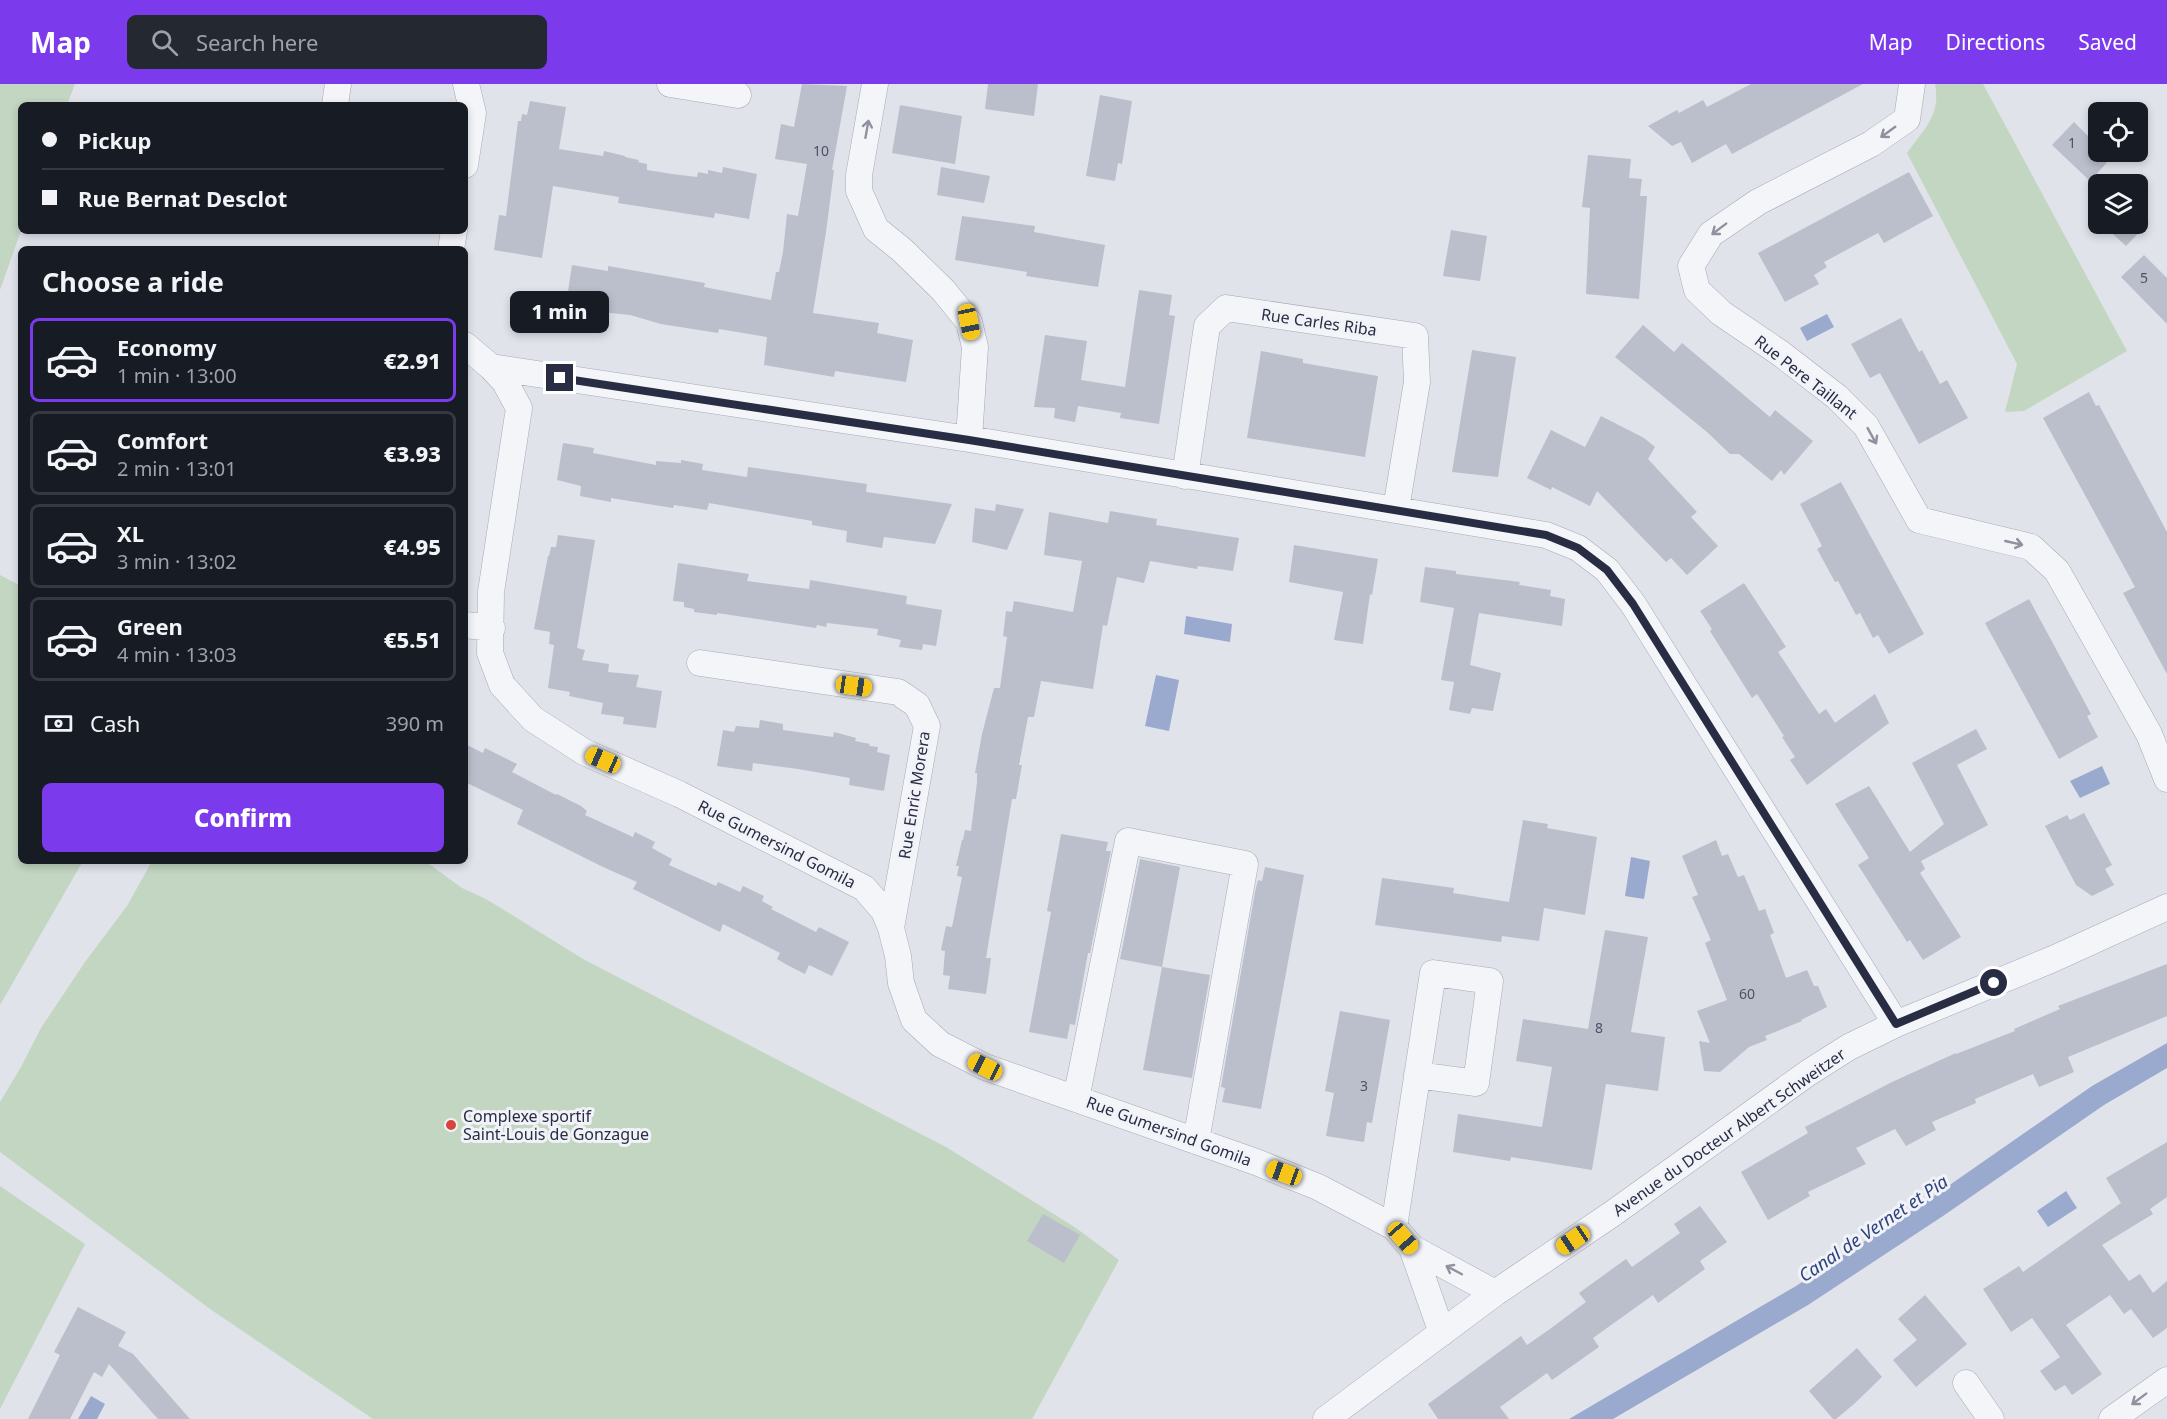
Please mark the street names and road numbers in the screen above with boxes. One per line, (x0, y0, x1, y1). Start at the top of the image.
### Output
street label: Rue Carles Riba (1260, 303, 1378, 341)
street label: Rue Pere Taillant (1750, 330, 1862, 424)
street label: Rue Enric Morera (893, 729, 935, 861)
street label: Rue Gumersind Gomila (694, 795, 860, 893)
street label: Avenue du Docteur Albert Schweitzer (1608, 1043, 1850, 1221)
street label: Rue Gumersind Gomila (1083, 1091, 1255, 1171)

